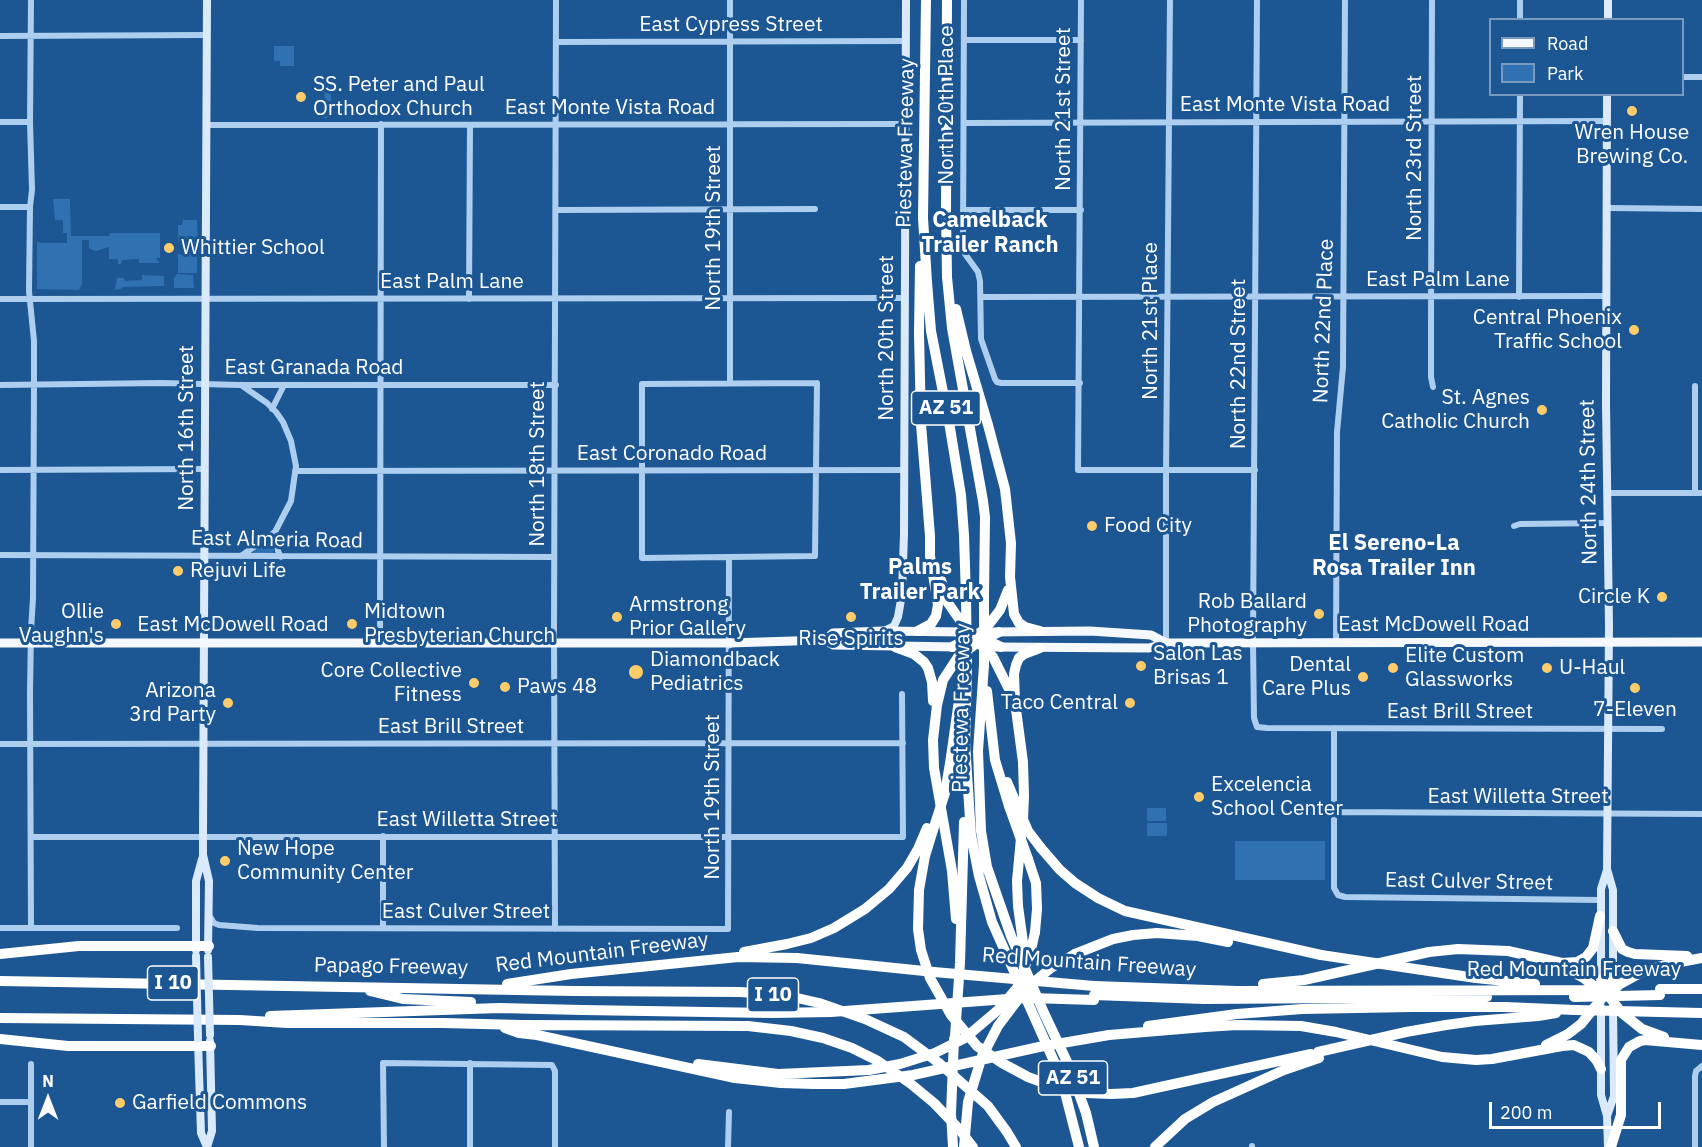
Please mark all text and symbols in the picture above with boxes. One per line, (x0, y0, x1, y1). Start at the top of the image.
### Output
street label: East Cypress Street (639, 12, 823, 38)
legend (1489, 18, 1684, 96)
street label: North 20th Place (934, 25, 960, 185)
street label: North 21st Street (1051, 27, 1077, 191)
text: Road (1547, 32, 1588, 55)
street label: Piestewa Freeway (892, 58, 920, 228)
text: Park (1547, 62, 1583, 85)
place label: SS. Peter and Paul Orthodox Church (313, 72, 485, 122)
street label: North 23rd Street (1402, 75, 1428, 241)
marker: SS. Peter and Paul Orthodox Church (294, 90, 308, 104)
street label: East Monte Vista Road (1180, 92, 1390, 118)
street label: East Monte Vista Road (505, 95, 715, 121)
marker: Wren House Brewing Co. (1625, 104, 1639, 118)
place label: Wren House Brewing Co. (1575, 120, 1689, 170)
street label: North 19th Street (701, 145, 727, 311)
district label: Camelback Trailer Ranch (921, 208, 1059, 260)
place label: Whittier School (181, 235, 325, 261)
street label: North 22nd Place (1309, 238, 1339, 404)
marker: Whittier School (162, 241, 176, 255)
street label: North 21st Place (1138, 242, 1164, 400)
street label: North 20th Street (874, 255, 900, 421)
street label: East Palm Lane (1366, 267, 1510, 293)
street label: East Palm Lane (380, 269, 524, 295)
street label: North 22nd Street (1226, 279, 1252, 449)
place label: Central Phoenix Traffic School (1473, 305, 1622, 355)
marker: Central Phoenix Traffic School (1627, 323, 1641, 337)
street label: North 16th Street (174, 345, 200, 511)
street label: East Granada Road (224, 355, 404, 381)
street label: North 18th Street (525, 381, 551, 547)
place label: St. Agnes Catholic Church (1381, 385, 1530, 435)
road number: AZ 51 (912, 391, 980, 425)
street label: North 24th Street (1575, 399, 1603, 565)
marker: St. Agnes Catholic Church (1535, 403, 1549, 417)
street label: East Coronado Road (577, 441, 767, 467)
place label: Food City (1104, 513, 1192, 539)
marker: Food City (1085, 519, 1099, 533)
street label: East Almeria Road (191, 526, 363, 554)
district label: El Sereno-La Rosa Trailer Inn (1312, 531, 1476, 582)
district label: Palms Trailer Park (860, 555, 980, 606)
place label: Rejuvi Life (190, 558, 286, 584)
marker: Rejuvi Life (171, 564, 185, 578)
place label: Circle K (1578, 584, 1650, 610)
place label: Rob Ballard Photography (1187, 589, 1307, 639)
marker: Circle K (1655, 590, 1669, 604)
place label: Armstrong Prior Gallery (629, 592, 746, 642)
place label: Ollie Vaughn's (19, 599, 104, 649)
place label: Midtown Presbyterian Church (364, 599, 555, 649)
marker: Rob Ballard Photography (1312, 607, 1326, 621)
marker: Armstrong Prior Gallery (610, 610, 624, 624)
marker: Rise Spirits (844, 610, 858, 624)
street label: East McDowell Road (137, 612, 329, 638)
street label: East McDowell Road (1338, 612, 1530, 638)
marker: Ollie Vaughn's (109, 617, 123, 631)
marker: Midtown Presbyterian Church (345, 617, 359, 631)
street label: Piestewa Freeway (948, 623, 976, 793)
place label: Rise Spirits (798, 626, 904, 652)
place label: Salon Las Brisas 1 (1153, 641, 1243, 691)
place label: Elite Custom Glassworks (1405, 643, 1524, 693)
place label: Diamondback Pediatrics (650, 647, 780, 697)
place label: Dental Care Plus (1262, 652, 1351, 702)
place label: U-Haul (1559, 655, 1625, 681)
place label: Core Collective Fitness (321, 658, 462, 708)
marker: Salon Las Brisas 1 (1134, 659, 1148, 673)
marker: Elite Custom Glassworks (1386, 661, 1400, 675)
marker: U-Haul (1540, 661, 1554, 675)
marker: Diamondback Pediatrics (627, 663, 645, 681)
marker: Dental Care Plus (1356, 670, 1370, 684)
place label: Paws 48 (517, 674, 597, 700)
marker: Core Collective Fitness (467, 676, 481, 690)
place label: Arizona 3rd Party (129, 678, 216, 728)
marker: Paws 48 (498, 680, 512, 694)
marker: 7-Eleven (1628, 681, 1642, 695)
place label: Taco Central (1001, 690, 1118, 716)
marker: Arizona 3rd Party (221, 696, 235, 710)
marker: Taco Central (1123, 696, 1137, 710)
place label: 7-Eleven (1593, 697, 1677, 723)
street label: East Brill Street (1387, 699, 1533, 725)
street label: East Brill Street (378, 714, 524, 740)
street label: North 19th Street (700, 714, 726, 880)
place label: Excelencia School Center (1211, 772, 1343, 822)
street label: East Willetta Street (1428, 784, 1608, 810)
marker: Excelencia School Center (1192, 790, 1206, 804)
street label: East Willetta Street (377, 807, 557, 833)
place label: New Hope Community Center (237, 836, 413, 886)
marker: New Hope Community Center (218, 854, 232, 868)
street label: East Culver Street (1385, 868, 1553, 896)
street label: East Culver Street (382, 899, 550, 925)
street label: Red Mountain Freeway (494, 927, 710, 979)
street label: Red Mountain Freeway (981, 943, 1197, 983)
street label: Papago Freeway (314, 953, 468, 981)
street label: Red Mountain Freeway (1467, 957, 1681, 983)
road number: I 10 (148, 966, 198, 1000)
road number: I 10 (748, 978, 798, 1012)
road number: AZ 51 (1038, 1061, 1108, 1095)
north arrow (18, 1069, 78, 1129)
text: N (42, 1071, 54, 1091)
place label: Garfield Commons (132, 1090, 307, 1116)
scale bar (1492, 1090, 1664, 1128)
marker: Garfield Commons (113, 1096, 127, 1110)
text: 200 m (1500, 1101, 1552, 1124)

